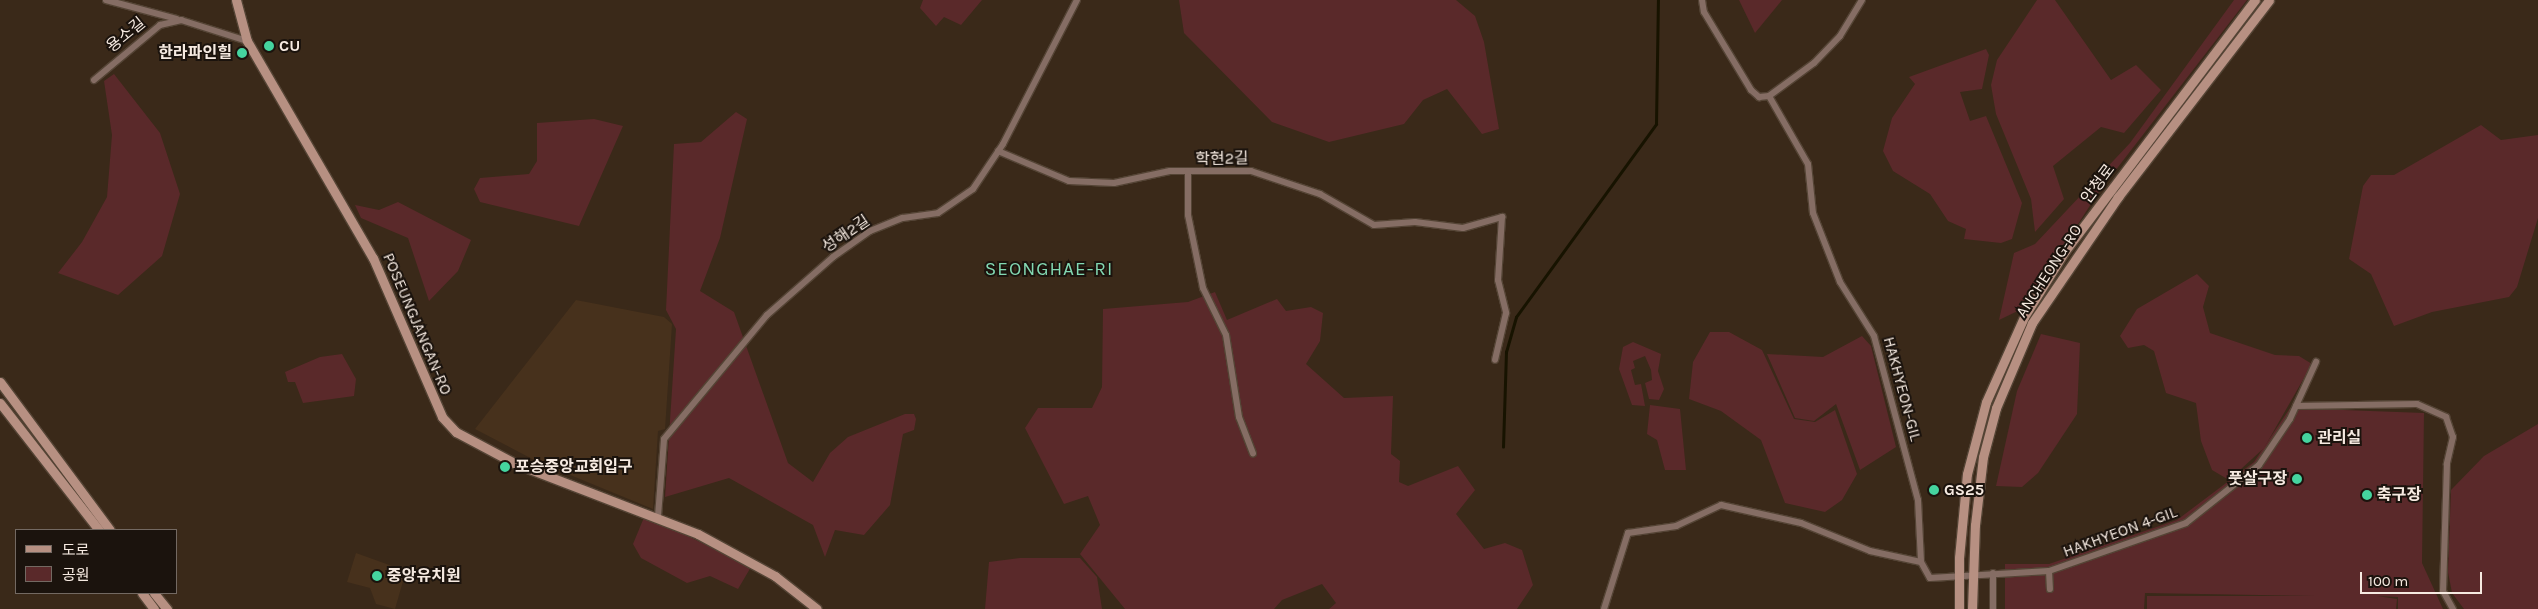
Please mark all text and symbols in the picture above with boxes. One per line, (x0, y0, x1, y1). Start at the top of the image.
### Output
street label: 용소길 (103, 14, 149, 56)
place label: CU (279, 36, 300, 56)
marker: CU (263, 40, 275, 52)
place label: 한라파인힐 (158, 43, 232, 63)
marker: 한라파인힐 (236, 47, 248, 59)
street label: 학현2길 (1195, 149, 1249, 169)
street label: 안청로 (2077, 161, 2119, 207)
street label: 성해2길 (818, 211, 874, 257)
street label: ANCHEONG-RO (2012, 221, 2086, 321)
street label: POSEUNGJANGAN-RO (378, 250, 456, 398)
district label: SEONGHAE-RI (983, 259, 1115, 281)
street label: HAKHYEON-GIL (1879, 335, 1925, 443)
place label: 관리실 (2317, 428, 2361, 448)
marker: 관리실 (2301, 432, 2313, 444)
place label: 포승중앙교회입구 (515, 457, 633, 477)
marker: 포승중앙교회입구 (499, 461, 511, 473)
place label: 풋살구장 (2228, 469, 2287, 489)
marker: 풋살구장 (2291, 473, 2303, 485)
place label: GS25 (1944, 480, 1984, 500)
marker: GS25 (1928, 484, 1940, 496)
place label: 축구장 (2377, 485, 2421, 505)
marker: 축구장 (2361, 489, 2373, 501)
street label: HAKHYEON 4-GIL (2060, 502, 2180, 562)
legend (15, 529, 178, 594)
text: 도로 (62, 541, 90, 559)
scale bar (2363, 562, 2486, 594)
text: 공원 (62, 566, 90, 584)
place label: 중앙유치원 (387, 566, 461, 586)
marker: 중앙유치원 (371, 570, 383, 582)
text: 100 m (2368, 572, 2408, 590)

